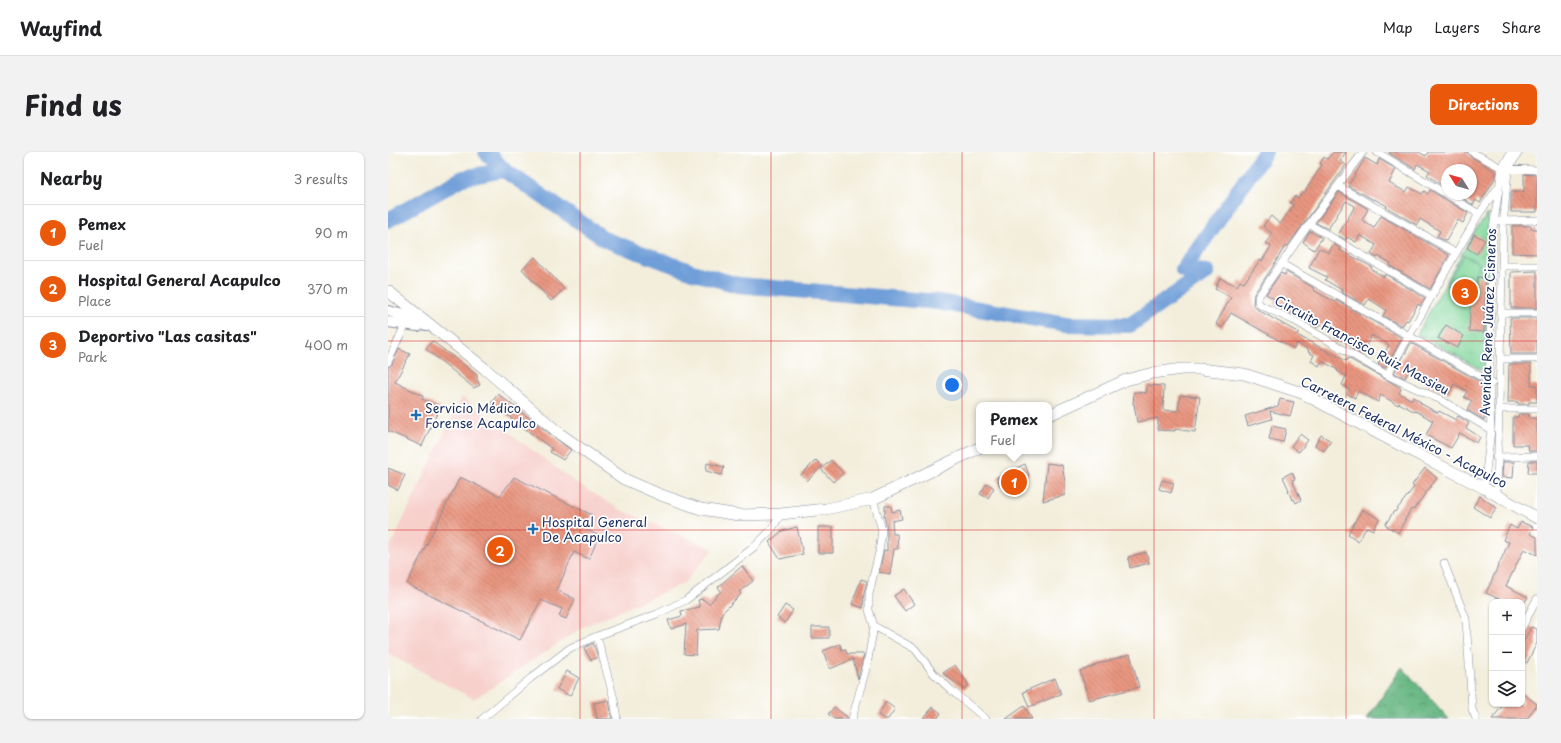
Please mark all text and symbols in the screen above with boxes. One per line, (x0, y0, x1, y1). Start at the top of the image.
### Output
text: Wayfind (20, 14, 102, 42)
text: Map (1383, 17, 1413, 38)
text: Layers (1435, 17, 1480, 38)
text: Share (1502, 17, 1541, 38)
text: Find us (24, 83, 122, 126)
button: Directions (1430, 84, 1537, 125)
north arrow (1441, 164, 1477, 200)
text: Nearby (40, 165, 102, 191)
text: 3 results (294, 169, 348, 188)
text: Pemex (78, 212, 126, 235)
text: 1 (50, 223, 56, 242)
text: 90 m (315, 223, 348, 242)
street label: Avenida Rene Juárez Cisneros (1475, 228, 1500, 416)
text: Fuel (78, 235, 104, 254)
text: Hospital General Acapulco (78, 268, 281, 291)
pin: 3 (1452, 277, 1478, 307)
text: 2 (48, 279, 58, 298)
text: 370 m (307, 279, 348, 298)
street label: Circuito Francisco Ruiz Massieu (1272, 290, 1453, 399)
text: Place (78, 291, 111, 310)
text: Deportivo "Las casitas" (78, 324, 257, 347)
text: 3 (49, 335, 57, 354)
text: 400 m (305, 335, 348, 354)
text: Park (78, 347, 107, 366)
street label: Carretera Federal México - Acapulco (1298, 371, 1511, 492)
your location (942, 375, 962, 395)
place label: Servicio Médico Forense Acapulco (425, 398, 536, 432)
popup (976, 402, 1052, 454)
text: Pemex (990, 407, 1038, 430)
marker: Servicio Médico Forense Acapulco (410, 409, 422, 421)
text: Fuel (990, 430, 1016, 449)
pin: 1 (1001, 467, 1027, 497)
place label: Hospital General De Acapulco (542, 512, 647, 546)
marker: Hospital General De Acapulco (527, 523, 539, 535)
pin: 2 (487, 535, 513, 565)
map controls (1489, 599, 1525, 707)
button: + (1489, 599, 1525, 635)
button: − (1489, 635, 1525, 671)
button: layers (1489, 671, 1525, 707)

